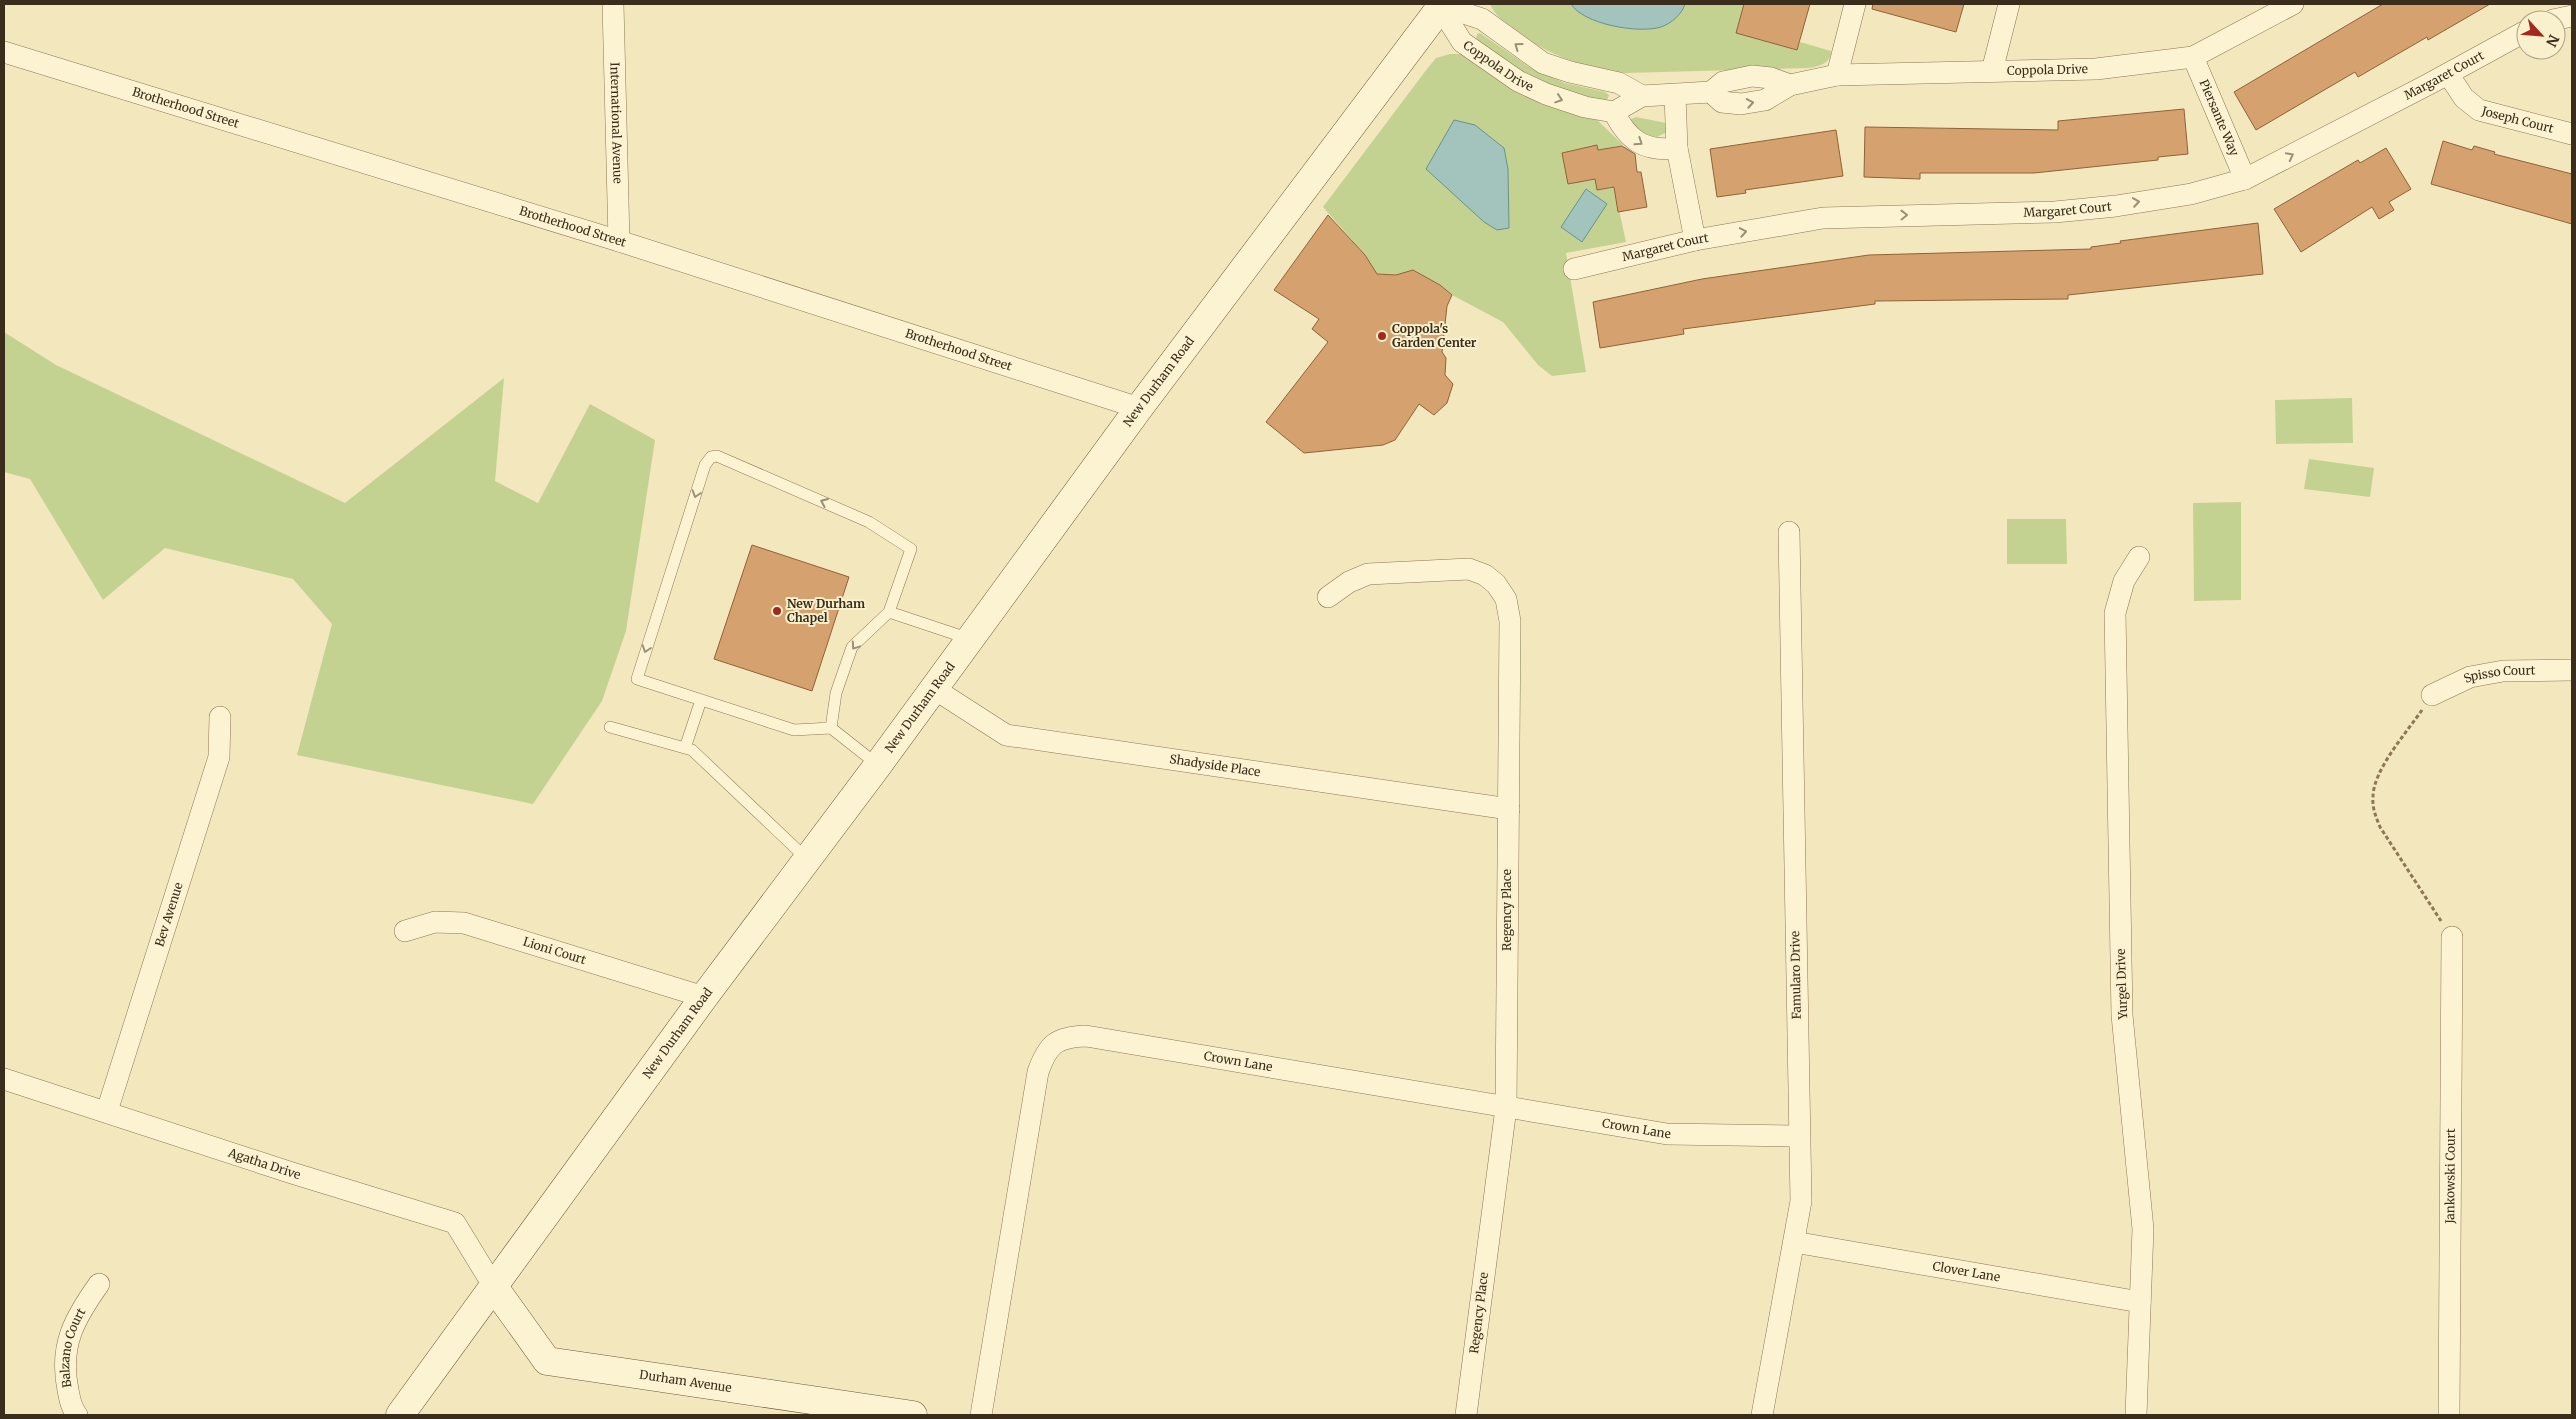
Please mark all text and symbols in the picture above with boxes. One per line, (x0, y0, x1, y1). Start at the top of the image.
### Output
north arrow (2516, 10, 2566, 60)
text: N (2542, 32, 2563, 50)
street label: Coppola Drive (1461, 37, 1536, 94)
one-way arrow (1514, 42, 1523, 52)
street label: Margaret Court (2401, 47, 2487, 103)
street label: Coppola Drive (2007, 61, 2088, 78)
street label: International Avenue (607, 62, 626, 184)
street label: Piersante Way (2196, 77, 2242, 158)
street label: Brotherhood Street (131, 84, 241, 131)
one-way arrow (1554, 93, 1562, 103)
one-way arrow (1746, 98, 1755, 108)
street label: Joseph Court (2479, 103, 2556, 136)
one-way arrow (1633, 136, 1643, 145)
one-way arrow (2285, 152, 2294, 162)
street label: Margaret Court (2023, 198, 2113, 220)
one-way arrow (2131, 198, 2140, 208)
street label: Brotherhood Street (518, 203, 629, 250)
one-way arrow (1900, 210, 1908, 220)
one-way arrow (1739, 227, 1747, 238)
street label: Margaret Court (1621, 230, 1710, 264)
place label: Coppola's Garden Center (1392, 321, 1477, 350)
street label: Brotherhood Street (904, 325, 1014, 374)
marker: Coppola's Garden Center (1376, 330, 1388, 342)
street label: New Durham Road (1120, 334, 1197, 429)
one-way arrow (692, 489, 702, 498)
one-way arrow (820, 498, 829, 509)
place label: New Durham Chapel (787, 596, 865, 625)
marker: New Durham Chapel (771, 605, 783, 617)
one-way arrow (851, 641, 861, 650)
one-way arrow (642, 644, 652, 652)
street label: New Durham Road (881, 659, 958, 756)
street label: Spisso Court (2461, 663, 2536, 686)
street label: Shadyside Place (1169, 751, 1261, 779)
street label: Regency Place (1499, 869, 1514, 951)
street label: Bev Avenue (151, 880, 186, 948)
street label: Famularo Drive (1787, 931, 1804, 1019)
street label: Lioni Court (521, 934, 588, 967)
street label: Yurgel Drive (2113, 948, 2130, 1021)
street label: New Durham Road (639, 985, 715, 1081)
street label: Crown Lane (1203, 1048, 1274, 1074)
street label: Crown Lane (1601, 1115, 1671, 1141)
street label: Jankowski Court (2442, 1128, 2458, 1225)
street label: Agatha Drive (226, 1144, 303, 1182)
street label: Clover Lane (1932, 1258, 2001, 1285)
street label: Regency Place (1466, 1271, 1491, 1354)
street label: Balzano Court (57, 1305, 88, 1389)
street label: Durham Avenue (638, 1367, 733, 1395)

